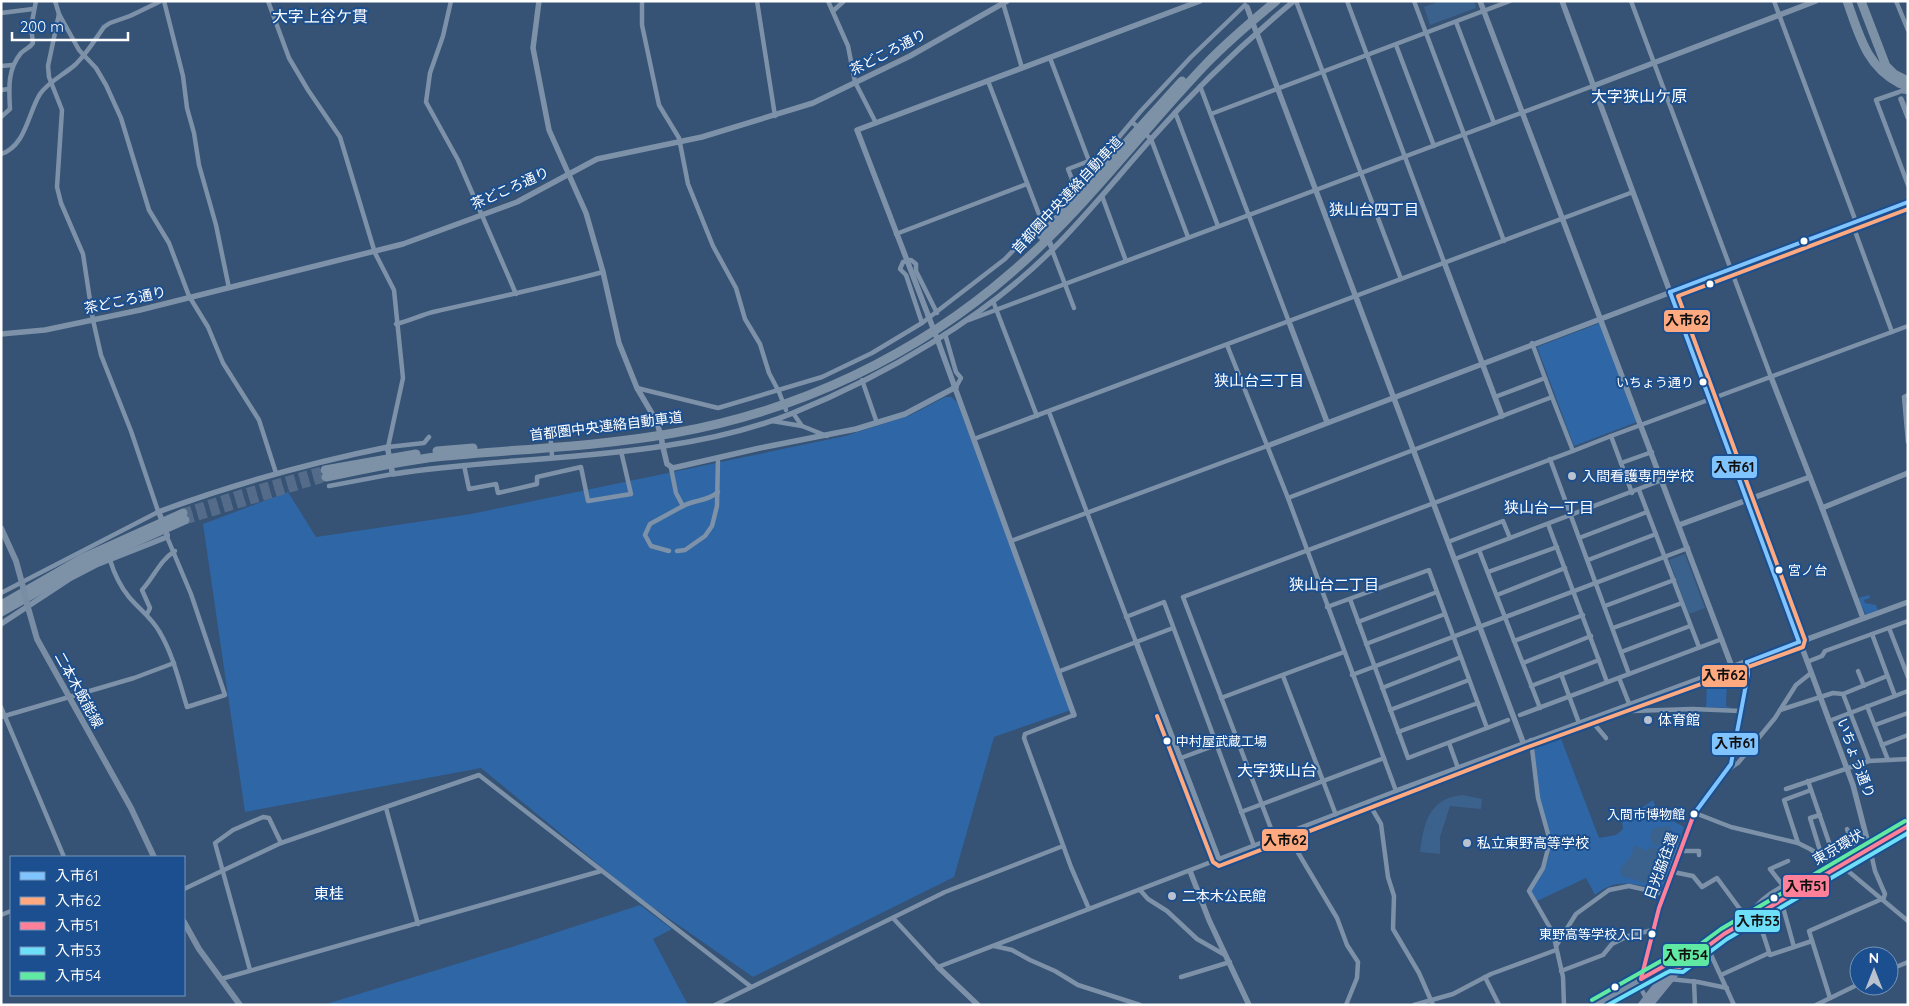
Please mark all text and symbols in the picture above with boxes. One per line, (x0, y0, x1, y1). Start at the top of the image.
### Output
district label: 大字上谷ケ貫 (272, 6, 368, 26)
scale bar (12, 10, 129, 42)
text: 200 m (20, 17, 64, 36)
street label: 茶どころ通り (847, 25, 929, 79)
district label: 大字狭山ケ原 (1591, 86, 1687, 106)
street label: 首都圏中央連絡自動車道 (1008, 133, 1126, 257)
street label: 茶どころ通り (468, 163, 552, 213)
district label: 狭山台四丁目 (1329, 200, 1419, 219)
unlabelled marker (1799, 236, 1809, 246)
unlabelled marker (1705, 279, 1715, 289)
street label: 茶どころ通り (82, 283, 168, 317)
line badge: 入市62 (1663, 309, 1711, 333)
text: 入市62 (1665, 311, 1709, 329)
district label: 狭山台三丁目 (1214, 371, 1304, 390)
place label: いちょう通り (1616, 374, 1694, 390)
marker: いちょう通り (1698, 377, 1708, 387)
street label: 首都圏中央連絡自動車道 (528, 408, 684, 444)
line badge: 入市61 (1711, 455, 1758, 479)
text: 入市61 (1714, 458, 1754, 476)
place label: 入間看護専門学校 (1582, 467, 1694, 485)
marker: 入間看護専門学校 (1566, 470, 1578, 482)
district label: 狭山台一丁目 (1504, 498, 1594, 517)
place label: 宮ノ台 (1788, 562, 1827, 578)
marker: 宮ノ台 (1774, 565, 1784, 575)
district label: 狭山台二丁目 (1289, 575, 1379, 594)
street label: 二本木飯能線 (51, 649, 107, 731)
line badge: 入市62 (1701, 664, 1748, 688)
text: 入市62 (1702, 666, 1746, 684)
place label: 体育館 (1658, 711, 1700, 729)
marker: 体育館 (1642, 714, 1654, 726)
street label: いちょう通り (1833, 715, 1879, 801)
line badge: 入市61 (1711, 732, 1759, 756)
place label: 中村屋武蔵工場 (1176, 733, 1267, 749)
text: 入市61 (1715, 734, 1755, 752)
marker: 中村屋武蔵工場 (1162, 736, 1172, 746)
district label: 大字狭山台 (1237, 760, 1317, 780)
place label: 入間市博物館 (1607, 806, 1685, 822)
marker: 入間市博物館 (1689, 809, 1699, 819)
street label: 東京環状 (1809, 825, 1867, 869)
line badge: 入市62 (1261, 828, 1309, 852)
street label: 日光脇往還 (1641, 830, 1681, 902)
text: 入市62 (1263, 831, 1307, 849)
place label: 私立東野高等学校 (1477, 834, 1589, 852)
marker: 私立東野高等学校 (1461, 837, 1473, 849)
legend (10, 856, 185, 996)
text: 入市61 (55, 866, 99, 885)
line badge: 入市51 (1782, 874, 1830, 898)
text: 入市51 (1785, 877, 1827, 895)
district label: 東桂 (314, 884, 344, 903)
place label: 二本木公民館 (1182, 887, 1266, 905)
marker: 二本木公民館 (1166, 890, 1178, 902)
text: 入市62 (55, 891, 101, 910)
unlabelled marker (1769, 893, 1779, 903)
line badge: 入市53 (1734, 909, 1781, 933)
text: 入市53 (1736, 912, 1780, 930)
text: 入市51 (55, 916, 99, 935)
place label: 東野高等学校入口 (1539, 926, 1643, 942)
marker: 東野高等学校入口 (1647, 929, 1657, 939)
text: 入市53 (55, 941, 101, 960)
line badge: 入市54 (1662, 943, 1710, 967)
text: 入市54 (1664, 946, 1708, 964)
north arrow (1849, 946, 1899, 996)
text: N (1869, 949, 1879, 967)
text: 入市54 (55, 966, 101, 985)
unlabelled marker (1610, 982, 1620, 992)

